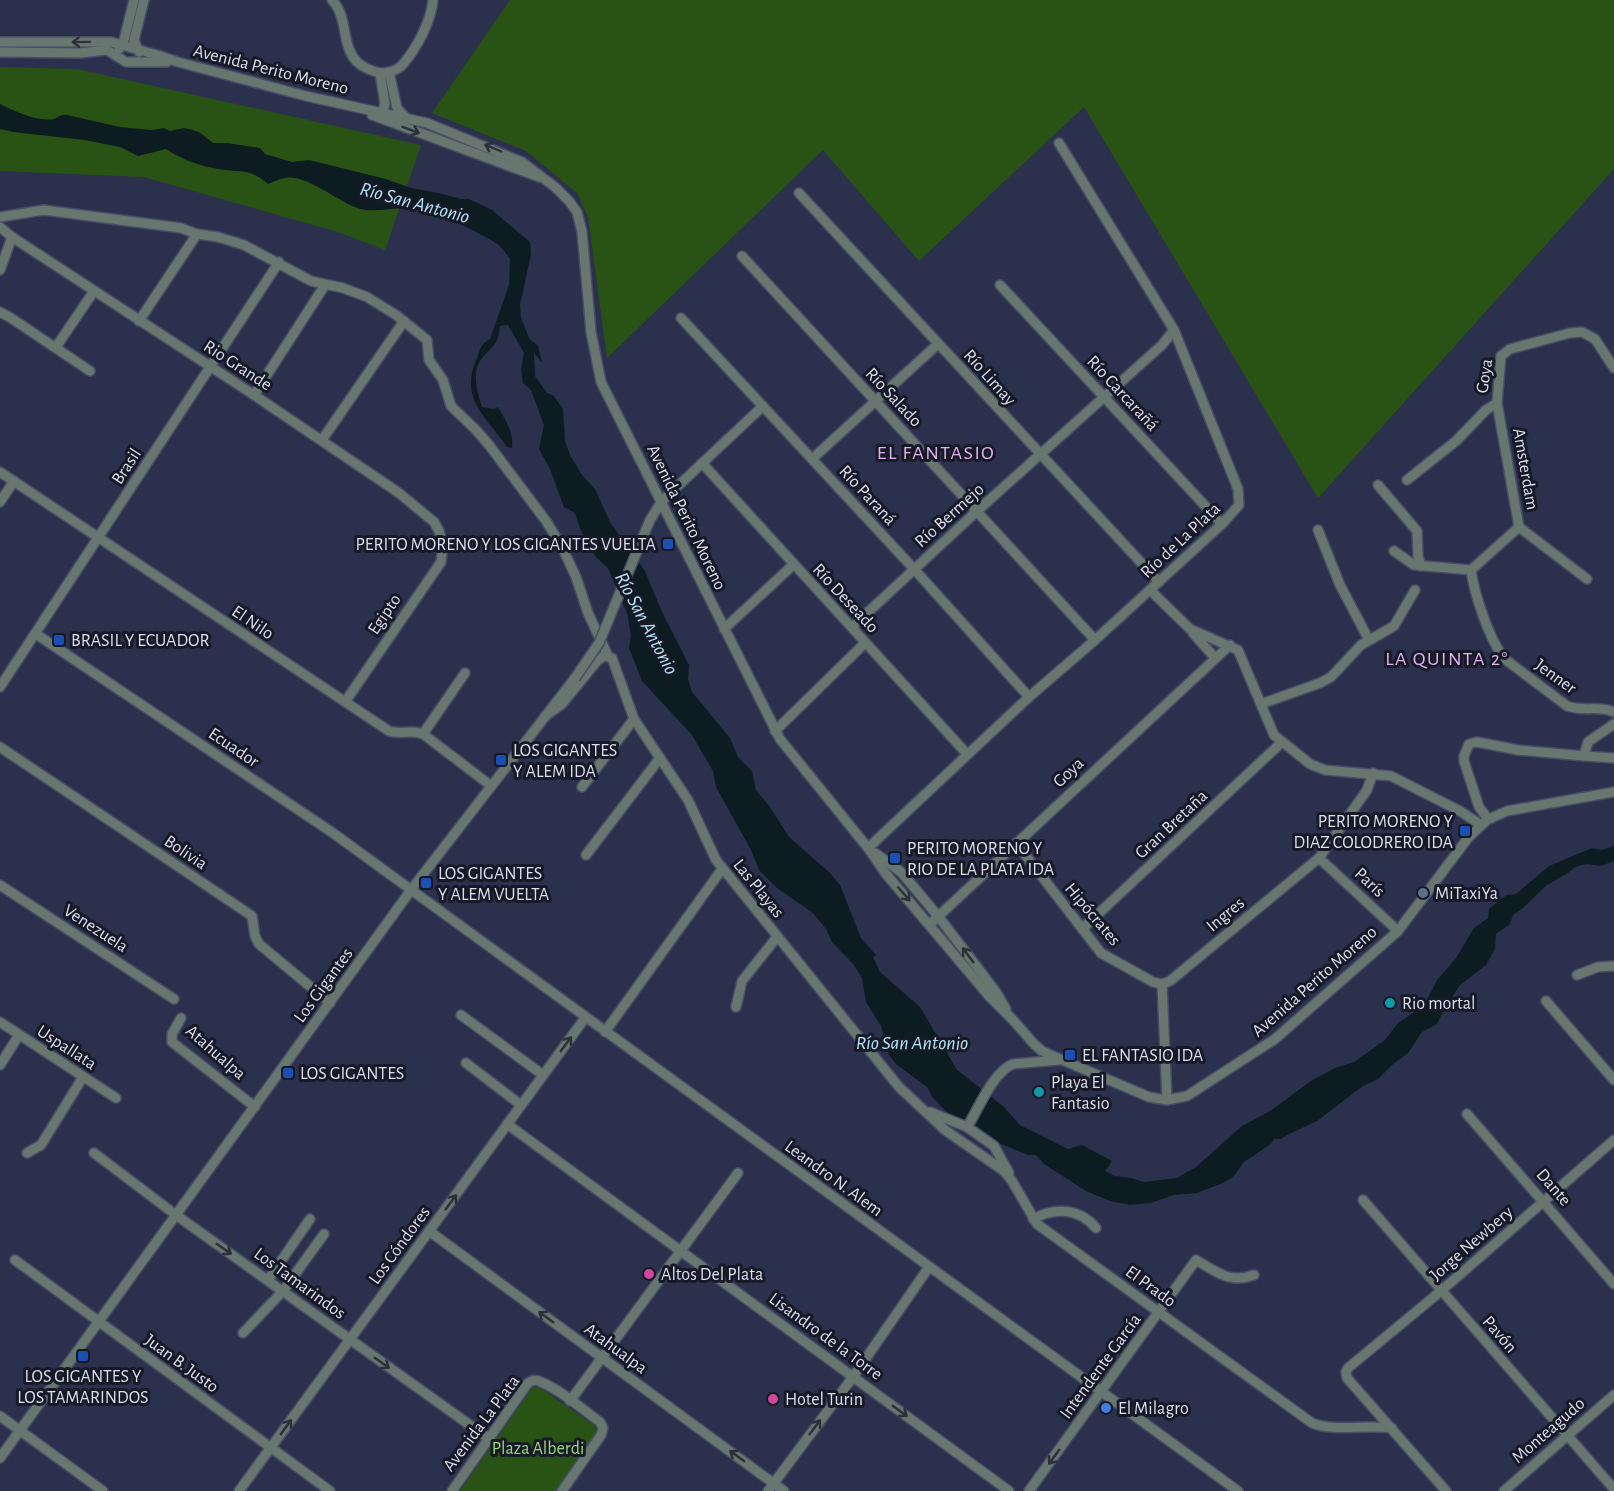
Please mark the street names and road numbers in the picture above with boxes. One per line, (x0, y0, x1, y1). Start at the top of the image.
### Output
street label: Avenida Perito Moreno (191, 42, 350, 98)
street label: Rio Grande (200, 337, 275, 394)
street label: Río Limay (960, 346, 1019, 409)
street label: Río Carcarañá (1083, 353, 1161, 435)
street label: Goya (1473, 358, 1497, 395)
street label: Río Salado (862, 365, 925, 431)
street label: Amsterdam (1509, 427, 1541, 511)
street label: Avenida Perito Moreno (643, 442, 729, 593)
street label: Brasil (109, 445, 145, 488)
street label: Río Paraná (835, 462, 899, 529)
street label: Río Bermejo (912, 480, 988, 551)
street label: Río de La Plata (1137, 499, 1224, 582)
street label: Río Deseado (809, 561, 882, 637)
street label: Egipto (365, 591, 405, 638)
street label: El Nilo (228, 603, 277, 643)
street label: Jenner (1532, 656, 1579, 698)
street label: Ecuador (205, 725, 262, 771)
street label: Goya (1050, 754, 1088, 791)
street label: Gran Bretaña (1132, 787, 1211, 863)
street label: Bolivia (161, 832, 210, 874)
street label: Las Playas (729, 856, 787, 921)
street label: París (1351, 865, 1388, 901)
street label: Hipócrates (1061, 880, 1124, 949)
street label: Ingres (1203, 894, 1248, 936)
street label: Venezuela (60, 901, 131, 956)
street label: Avenida Perito Moreno (1249, 923, 1381, 1041)
street label: Los Gigantes (291, 945, 357, 1026)
street label: Uspallata (34, 1022, 99, 1074)
street label: Atahualpa (182, 1022, 249, 1083)
street label: Leandro N. Alem (781, 1137, 886, 1220)
street label: Dante (1532, 1166, 1574, 1210)
street label: Los Cóndores (366, 1203, 434, 1288)
street label: Jorge Newbery (1427, 1203, 1517, 1284)
street label: Los Tamarindos (250, 1245, 349, 1323)
street label: El Prado (1122, 1263, 1179, 1311)
street label: Lisandro de la Torre (765, 1290, 885, 1384)
street label: Intendente García (1057, 1311, 1145, 1422)
street label: Pavón (1479, 1313, 1520, 1357)
street label: Atahualpa (581, 1320, 650, 1378)
street label: Juan B. Justo (141, 1331, 222, 1397)
street label: Avenida La Plata (440, 1372, 524, 1475)
street label: Monteagudo (1509, 1394, 1589, 1467)

